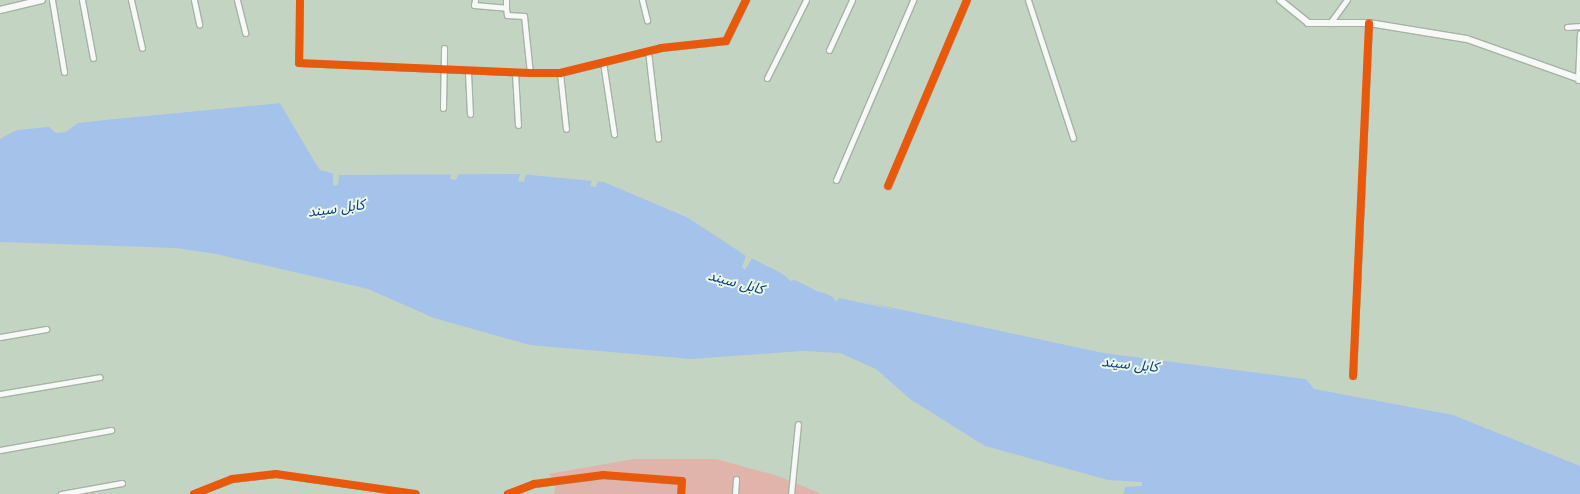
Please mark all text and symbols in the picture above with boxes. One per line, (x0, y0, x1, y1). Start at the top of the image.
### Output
water label: کابل سيند (307, 196, 365, 220)
water label: کابل سيند (706, 267, 766, 297)
water label: کابل سيند (1101, 353, 1159, 375)

